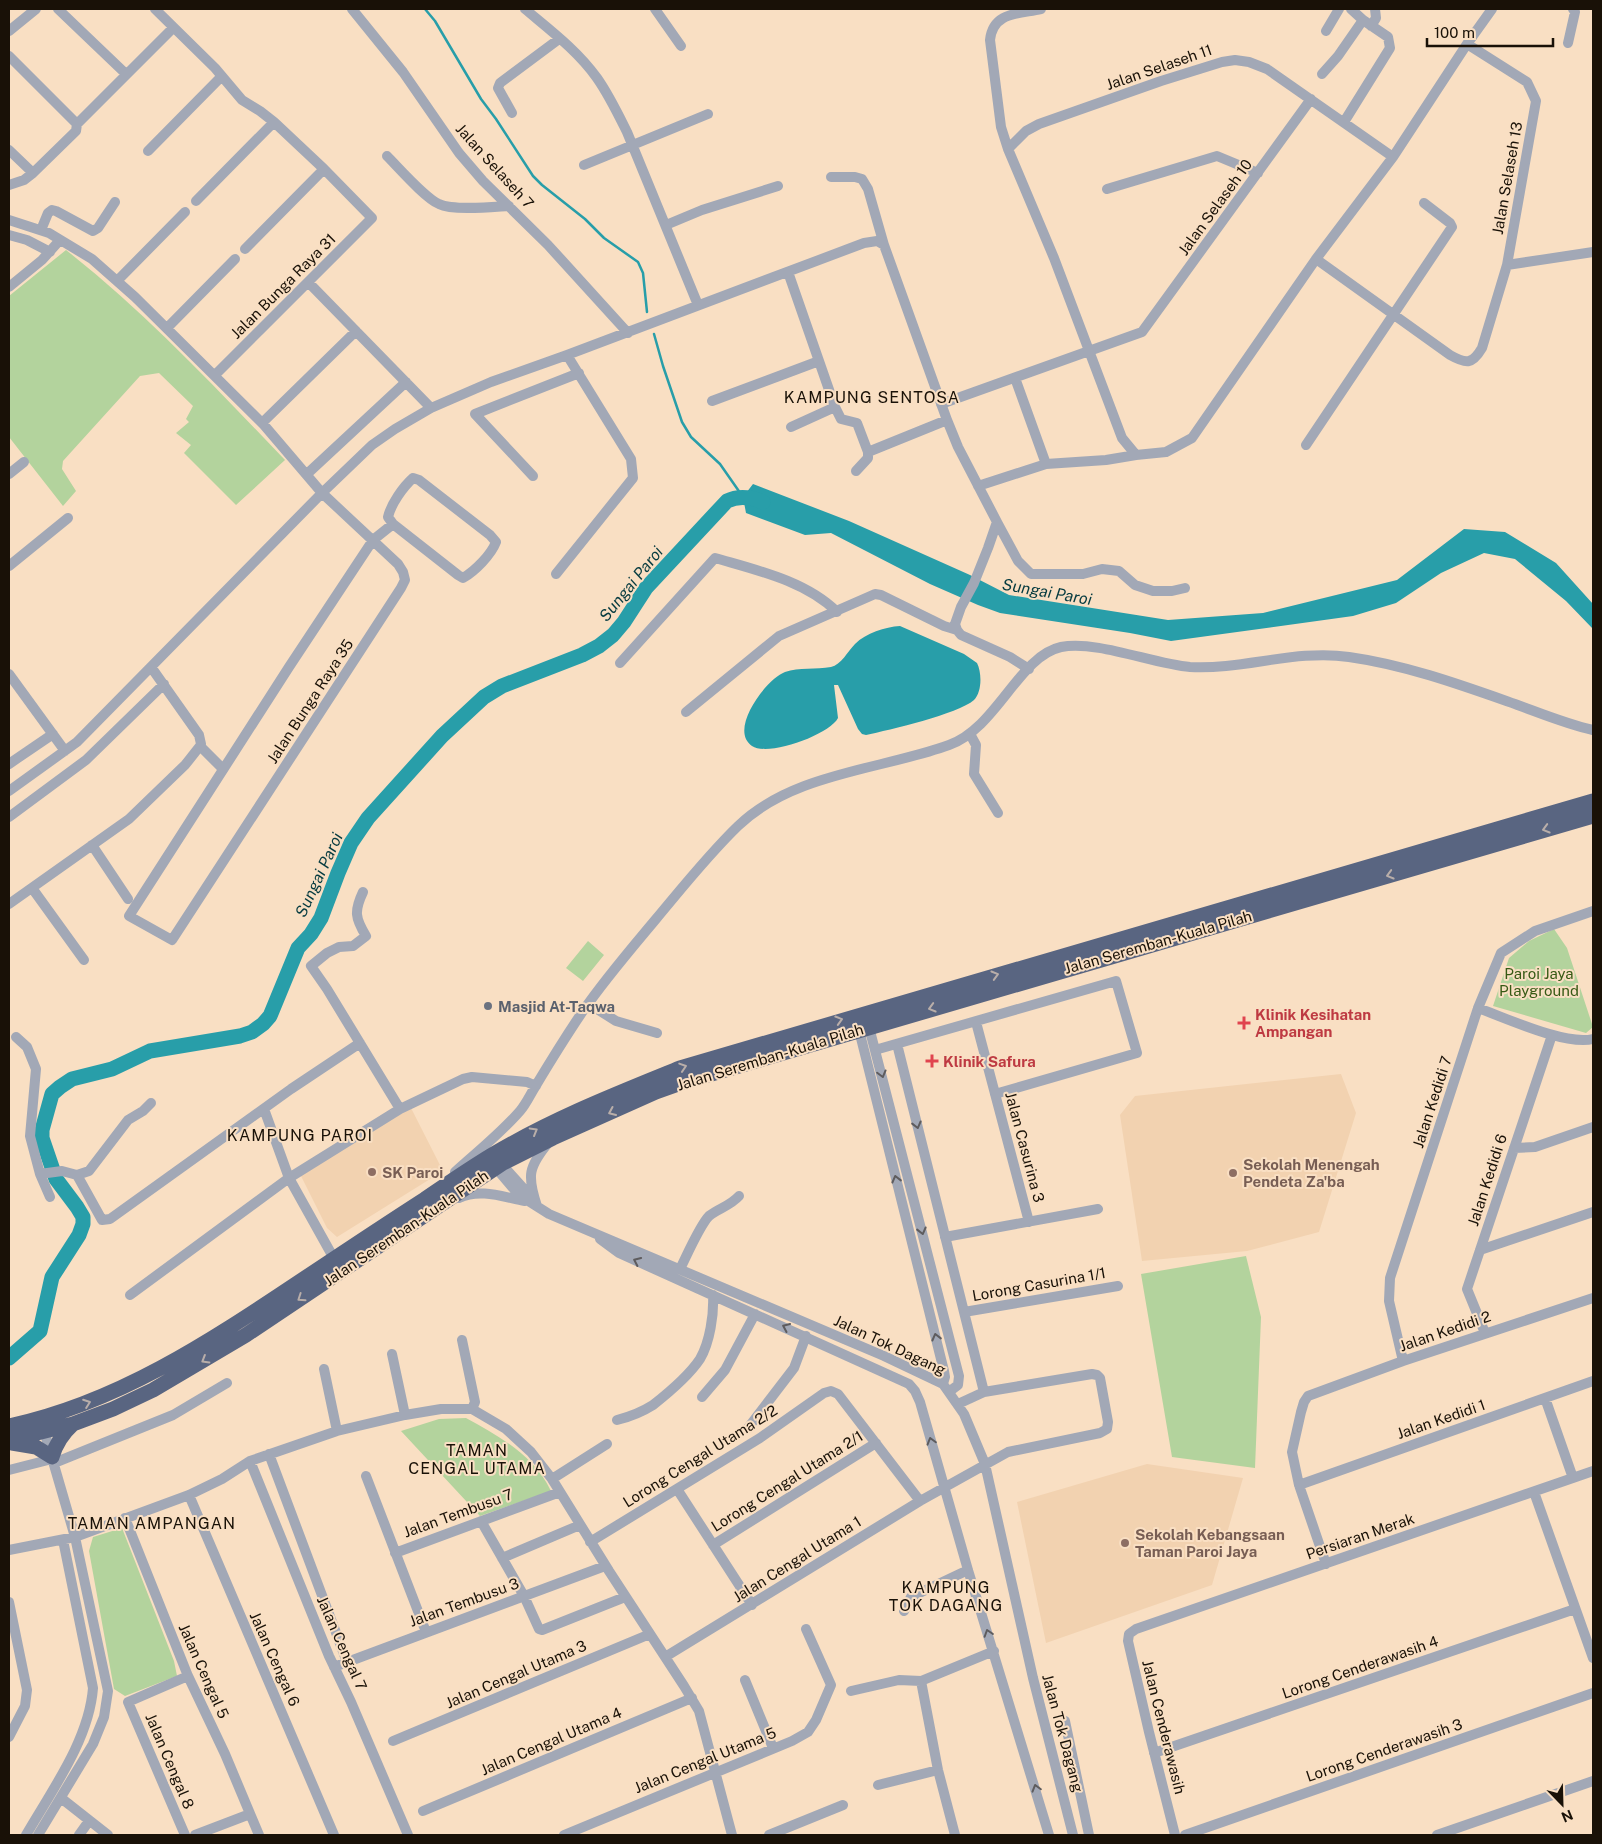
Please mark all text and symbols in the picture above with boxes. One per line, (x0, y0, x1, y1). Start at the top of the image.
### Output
scale bar (1427, 15, 1553, 47)
text: 100 m (1434, 24, 1475, 41)
street label: Jalan Selaseh 11 (1104, 41, 1214, 93)
street label: Jalan Selaseh 7 (453, 120, 537, 212)
street label: Jalan Selaseh 13 (1489, 120, 1525, 236)
street label: Jalan Selaseh 10 (1175, 156, 1255, 258)
street label: Jalan Bunga Raya 31 (227, 230, 339, 342)
district label: KAMPUNG SENTOSA (784, 388, 960, 407)
water label: Sungai Paroi (595, 543, 667, 625)
water label: Sungai Paroi (1001, 575, 1093, 609)
street label: Jalan Bunga Raya 35 (263, 636, 357, 766)
one-way arrow (1543, 824, 1551, 834)
water label: Sungai Paroi (291, 830, 347, 920)
one-way arrow (1387, 869, 1395, 879)
street label: Jalan Seremban-Kuala Pilah (1062, 907, 1254, 977)
park label: Paroi Jaya Playground (1499, 965, 1579, 999)
one-way arrow (990, 970, 999, 980)
place label: Masjid At-Taqwa (498, 998, 615, 1015)
marker: Masjid At-Taqwa (482, 1000, 494, 1012)
one-way arrow (928, 1003, 937, 1013)
place label: Klinik Kesihatan Ampangan (1255, 1006, 1371, 1040)
one-way arrow (834, 1016, 843, 1026)
marker: Klinik Kesihatan Ampangan (1237, 1016, 1251, 1030)
street label: Jalan Seremban-Kuala Pilah (675, 1020, 865, 1094)
place label: Klinik Safura (943, 1053, 1036, 1070)
marker: Klinik Safura (925, 1054, 939, 1068)
street label: Jalan Kedidi 7 (1409, 1054, 1455, 1150)
one-way arrow (679, 1063, 687, 1073)
one-way arrow (876, 1069, 886, 1077)
street label: Jalan Casurina 3 (1002, 1090, 1048, 1204)
one-way arrow (608, 1105, 617, 1116)
one-way arrow (911, 1121, 922, 1130)
district label: KAMPUNG PAROI (227, 1126, 373, 1145)
one-way arrow (529, 1127, 538, 1137)
street label: Jalan Kedidi 6 (1464, 1132, 1510, 1228)
place label: Sekolah Menengah Pendeta Za'ba (1243, 1156, 1380, 1190)
place label: SK Paroi (382, 1164, 443, 1181)
marker: SK Paroi (366, 1166, 378, 1178)
street label: Jalan Seremban-Kuala Pilah (321, 1167, 491, 1289)
marker: Sekolah Menengah Pendeta Za'ba (1227, 1167, 1239, 1179)
one-way arrow (892, 1175, 902, 1183)
one-way arrow (916, 1227, 927, 1236)
one-way arrow (633, 1257, 642, 1268)
street label: Lorong Casurina 1/1 (971, 1264, 1107, 1304)
one-way arrow (297, 1292, 307, 1301)
street label: Jalan Kedidi 2 (1397, 1307, 1493, 1355)
street label: Jalan Tok Dagang (831, 1312, 949, 1378)
one-way arrow (782, 1323, 791, 1334)
one-way arrow (931, 1333, 941, 1341)
one-way arrow (201, 1354, 210, 1364)
street label: Jalan Kedidi 1 (1394, 1396, 1488, 1442)
one-way arrow (82, 1399, 91, 1409)
street label: Lorong Cengal Utama 2/2 (620, 1401, 780, 1511)
street label: Lorong Cengal Utama 2/1 (708, 1427, 866, 1535)
one-way arrow (927, 1437, 937, 1445)
district label: TAMAN CENGAL UTAMA (408, 1441, 546, 1478)
street label: Jalan Tembusu 7 (401, 1485, 515, 1541)
street label: Persiaran Merak (1304, 1509, 1416, 1563)
street label: Jalan Cengal Utama 1 (730, 1513, 864, 1605)
district label: TAMAN AMPANGAN (68, 1514, 236, 1533)
place label: Sekolah Kebangsaan Taman Paroi Jaya (1135, 1526, 1285, 1560)
marker: Sekolah Kebangsaan Taman Paroi Jaya (1119, 1537, 1131, 1549)
street label: Jalan Tembusu 3 (407, 1574, 521, 1630)
district label: KAMPUNG TOK DAGANG (889, 1578, 1003, 1615)
street label: Jalan Cengal 7 (314, 1593, 370, 1693)
street label: Jalan Cengal 6 (247, 1609, 303, 1709)
street label: Jalan Cengal 5 (176, 1621, 232, 1721)
one-way arrow (984, 1629, 994, 1638)
street label: Lorong Cenderawasih 4 (1280, 1632, 1440, 1702)
street label: Jalan Cengal Utama 3 (443, 1637, 589, 1711)
street label: Jalan Cenderawasih (1139, 1658, 1189, 1796)
street label: Jalan Tok Dagang (1039, 1672, 1087, 1794)
street label: Jalan Cengal Utama 4 (478, 1704, 624, 1778)
street label: Jalan Cengal 8 (142, 1711, 198, 1811)
street label: Lorong Cenderawasih 3 (1304, 1715, 1464, 1785)
street label: Jalan Cengal Utama 5 (632, 1724, 778, 1796)
north arrow (1537, 1779, 1587, 1829)
one-way arrow (1031, 1785, 1041, 1793)
text: N (1559, 1806, 1575, 1825)

